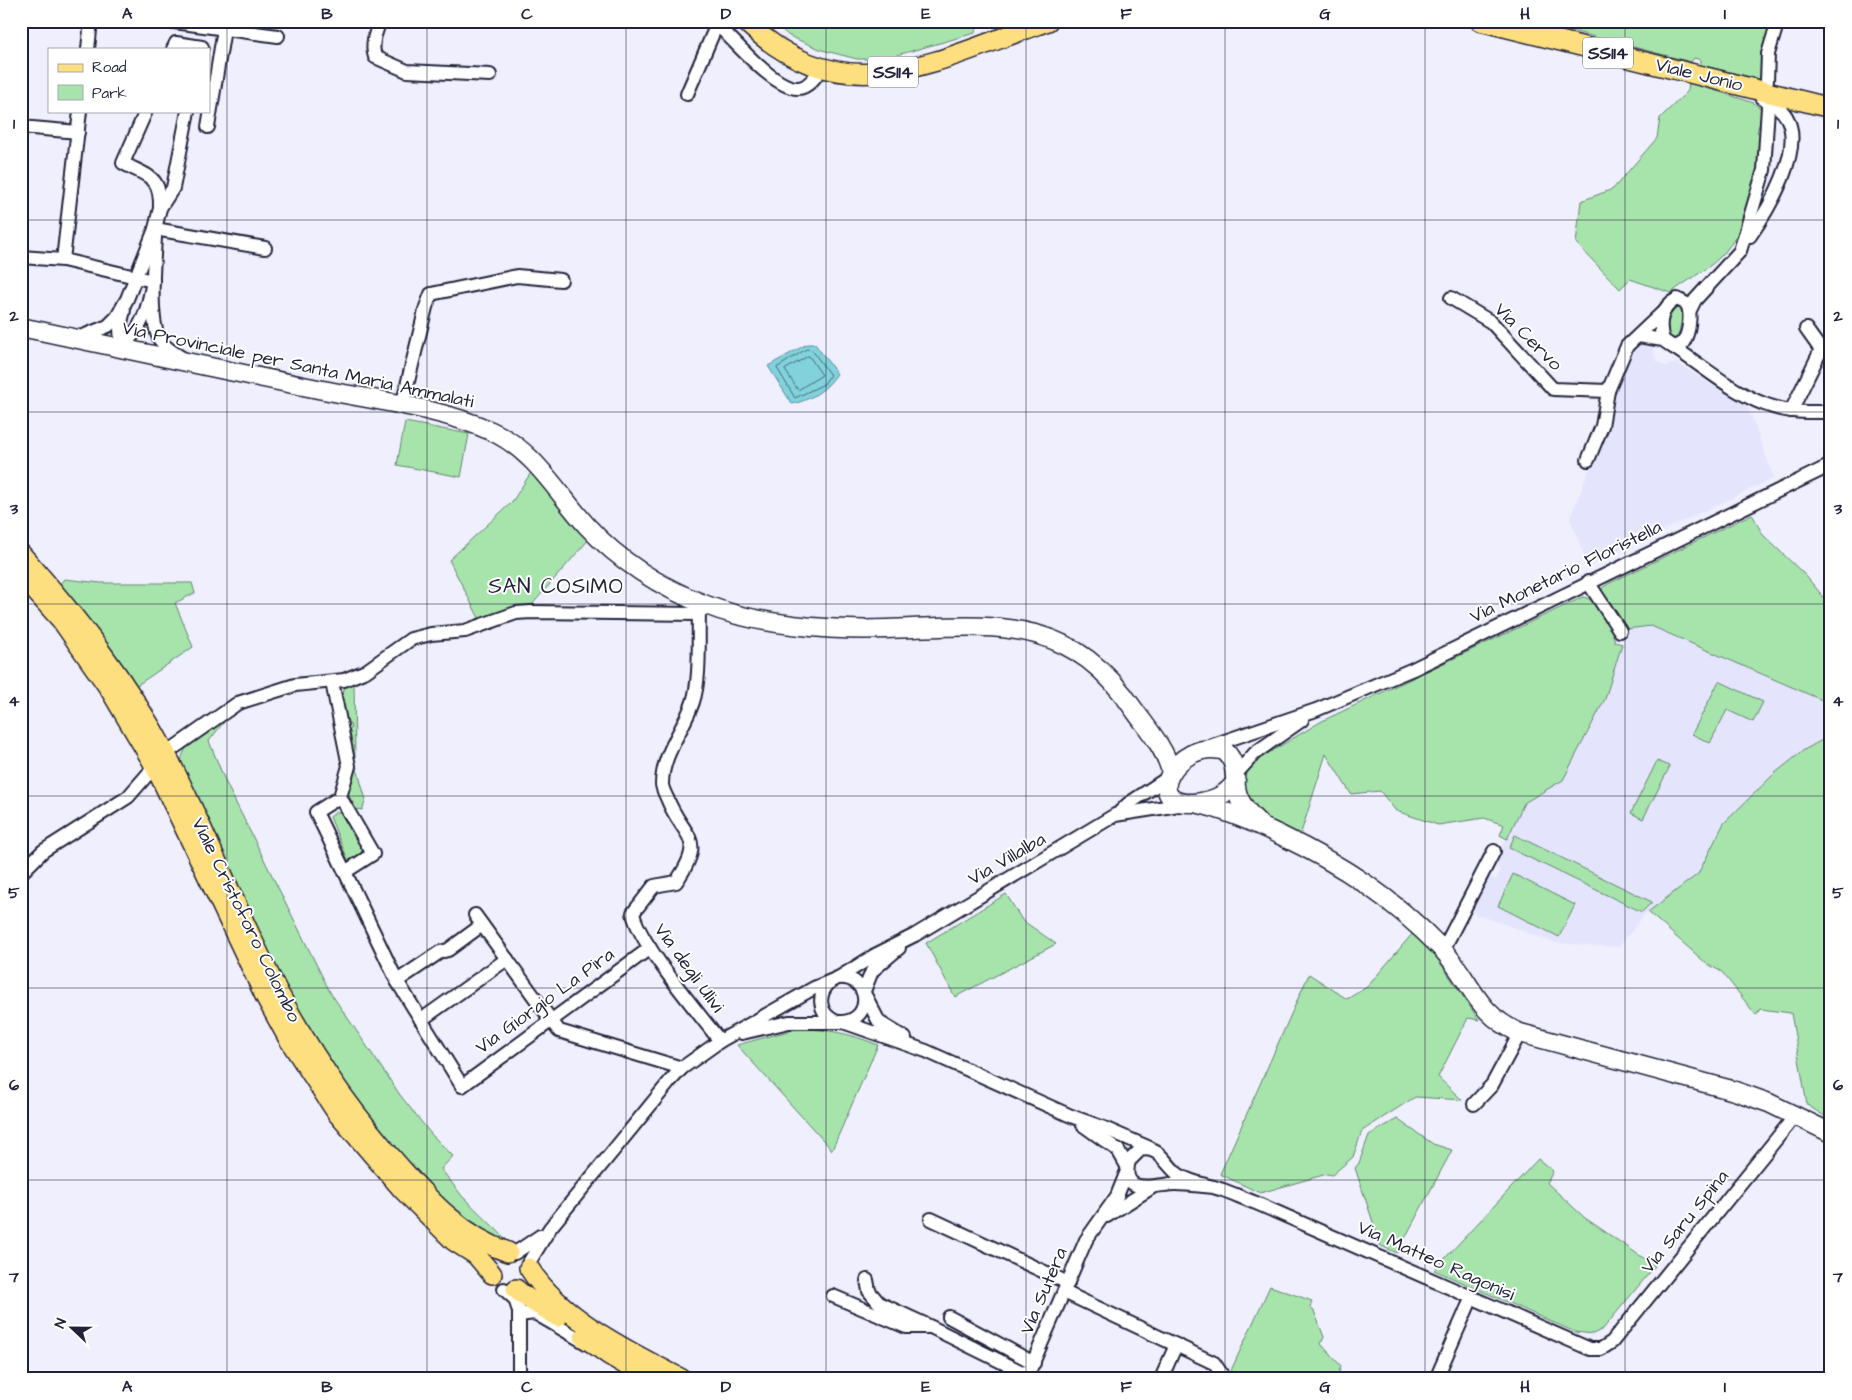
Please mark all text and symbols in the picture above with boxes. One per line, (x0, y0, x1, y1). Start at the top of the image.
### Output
text: A (122, 3, 133, 25)
text: B (321, 3, 333, 25)
text: C (521, 3, 533, 25)
text: D (721, 3, 732, 25)
text: E (921, 3, 931, 25)
text: F (1120, 3, 1132, 25)
text: G (1319, 3, 1331, 25)
text: H (1520, 3, 1530, 25)
text: I (1724, 3, 1726, 25)
road number: SS114 (1583, 38, 1633, 68)
legend (48, 48, 210, 112)
street label: Viale Jonio (1652, 51, 1746, 99)
road number: SS114 (868, 56, 918, 88)
text: Road (92, 57, 127, 78)
text: Park (92, 83, 127, 104)
text: 1 (13, 113, 16, 135)
text: 1 (1837, 113, 1840, 135)
street label: Via Cervo (1488, 297, 1568, 377)
text: 2 (8, 305, 19, 327)
text: 2 (1832, 305, 1843, 327)
street label: Via Provinciale per Santa Maria Ammalati (120, 314, 476, 416)
text: 3 (9, 498, 19, 520)
text: 3 (1833, 498, 1843, 520)
street label: Via Monetario Floristella (1465, 514, 1667, 630)
district label: SAN COSIMO (488, 572, 624, 601)
text: 4 (9, 690, 20, 712)
text: 4 (1833, 690, 1844, 712)
street label: Viale Cristoforo Colombo (185, 813, 308, 1027)
street label: Via Villalba (963, 826, 1051, 892)
text: 5 (8, 882, 20, 904)
text: 5 (1832, 882, 1844, 904)
street label: Via degli Ulivi (647, 918, 731, 1019)
street label: Via Giorgio La Pira (470, 941, 621, 1061)
text: 6 (9, 1074, 19, 1096)
text: 6 (1833, 1074, 1843, 1096)
street label: Via Saru Spina (1635, 1164, 1736, 1280)
street label: Via Matteo Ragonisi (1353, 1214, 1519, 1309)
street label: Via Sutera (1014, 1243, 1075, 1339)
text: 7 (8, 1266, 19, 1288)
text: 7 (1832, 1266, 1843, 1288)
north arrow (48, 1302, 98, 1352)
text: N (50, 1315, 72, 1331)
text: A (122, 1376, 133, 1398)
text: B (321, 1376, 333, 1398)
text: C (521, 1376, 533, 1398)
text: D (721, 1376, 732, 1398)
text: E (921, 1376, 931, 1398)
text: F (1120, 1376, 1132, 1398)
text: G (1319, 1376, 1331, 1398)
text: H (1520, 1376, 1530, 1398)
text: I (1724, 1376, 1726, 1398)

